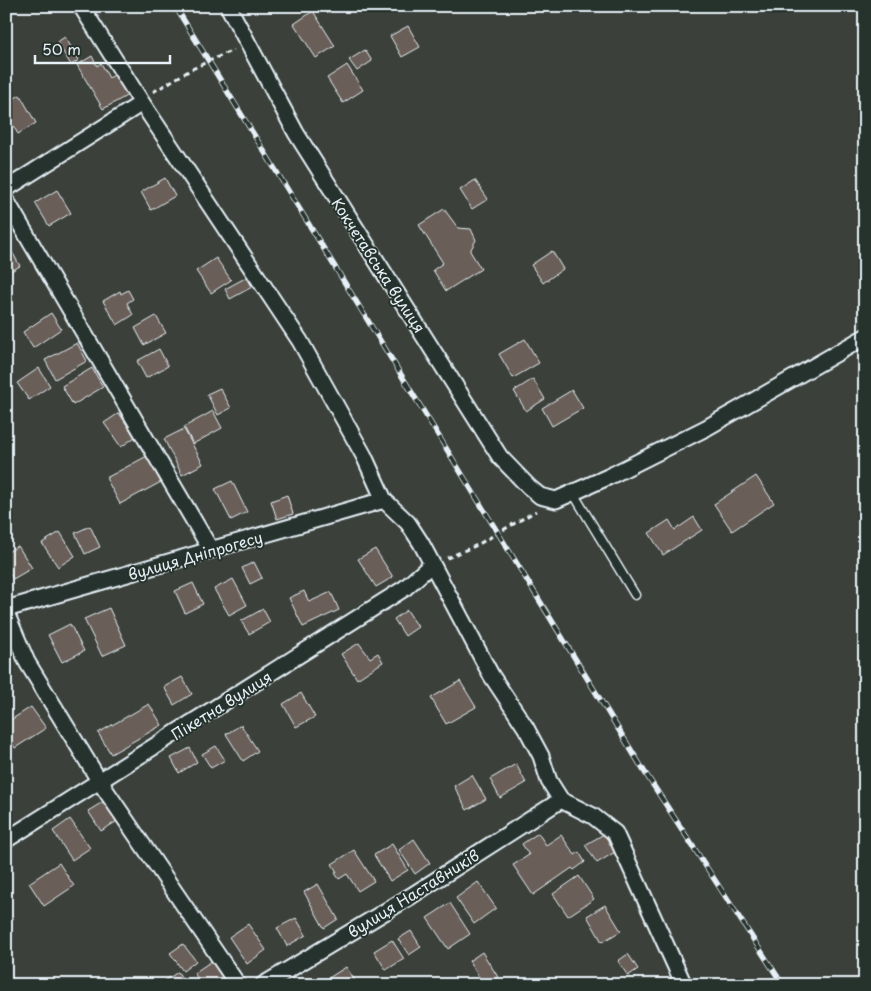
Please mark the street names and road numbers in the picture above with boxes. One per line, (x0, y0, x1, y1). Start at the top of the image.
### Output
street label: Кокчетавська вулиця (327, 193, 431, 337)
street label: вулиця Дніпрогесу (125, 525, 265, 585)
street label: Пікетна вулиця (166, 665, 276, 745)
street label: вулиця Наставників (343, 843, 484, 943)

